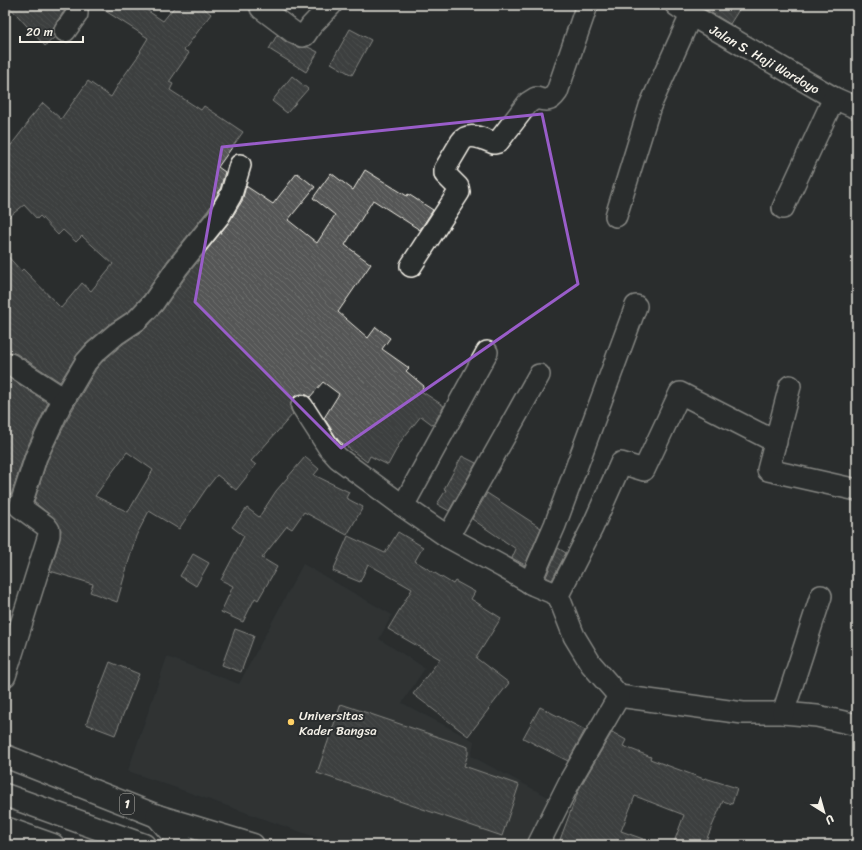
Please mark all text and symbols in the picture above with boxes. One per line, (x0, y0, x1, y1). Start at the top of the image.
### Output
scale bar (20, 18, 83, 44)
street label: Jalan S. Haji Wardoyo (704, 18, 825, 101)
text: 20 m (26, 21, 53, 43)
place label: Universitas Kader Bangsa (299, 704, 377, 742)
marker: Universitas Kader Bangsa (286, 717, 296, 727)
north arrow (804, 792, 844, 832)
road number: 1 (120, 794, 134, 814)
text: U (821, 810, 838, 830)

